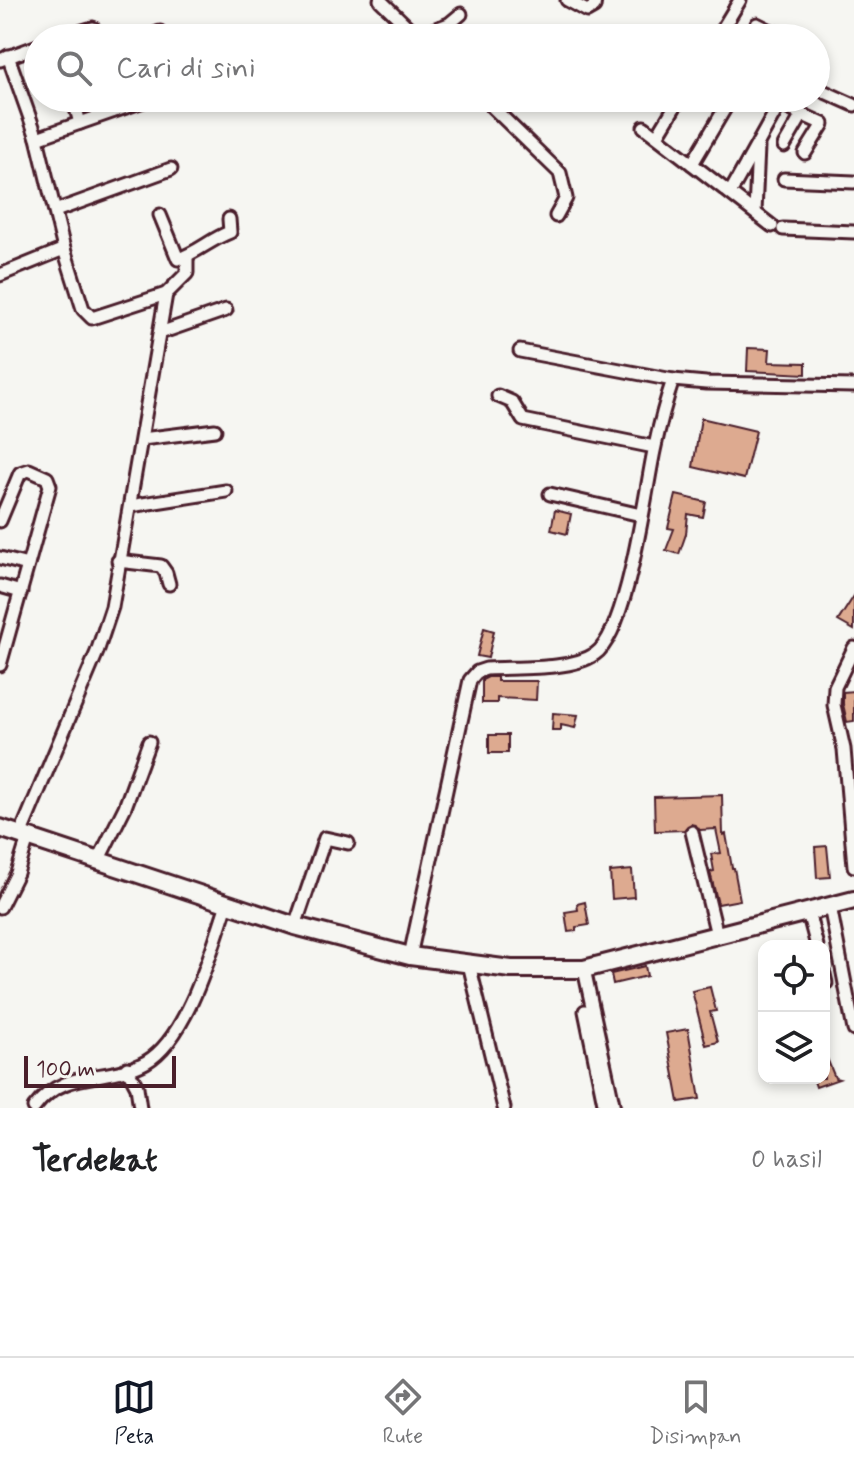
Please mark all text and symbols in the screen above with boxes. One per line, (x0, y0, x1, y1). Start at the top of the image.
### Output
search box (24, 24, 830, 112)
icon: search (52, 46, 96, 90)
text: Cari di sini (116, 49, 256, 88)
map controls (758, 940, 830, 1084)
button: locate (758, 940, 830, 1012)
button: layers (758, 1012, 830, 1084)
scale bar (24, 1052, 176, 1088)
text: 100 m (36, 1056, 95, 1084)
text: Terdekat (32, 1138, 158, 1183)
text: 0 hasil (751, 1143, 822, 1177)
tab: Peta (112, 1375, 156, 1451)
tab: Rute (381, 1375, 425, 1451)
tab: Disimpan (649, 1375, 742, 1451)

